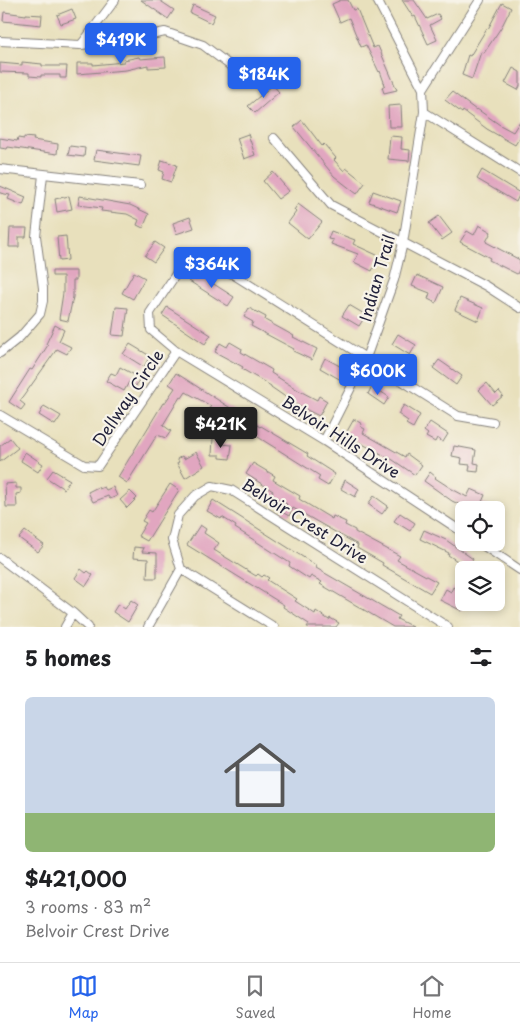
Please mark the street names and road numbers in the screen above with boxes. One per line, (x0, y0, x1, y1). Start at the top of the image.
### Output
street label: Indian Trail (352, 231, 400, 324)
street label: Dellway Circle (86, 344, 169, 451)
street label: Belvoir Hills Drive (278, 389, 405, 483)
street label: Belvoir Crest Drive (238, 472, 373, 569)

